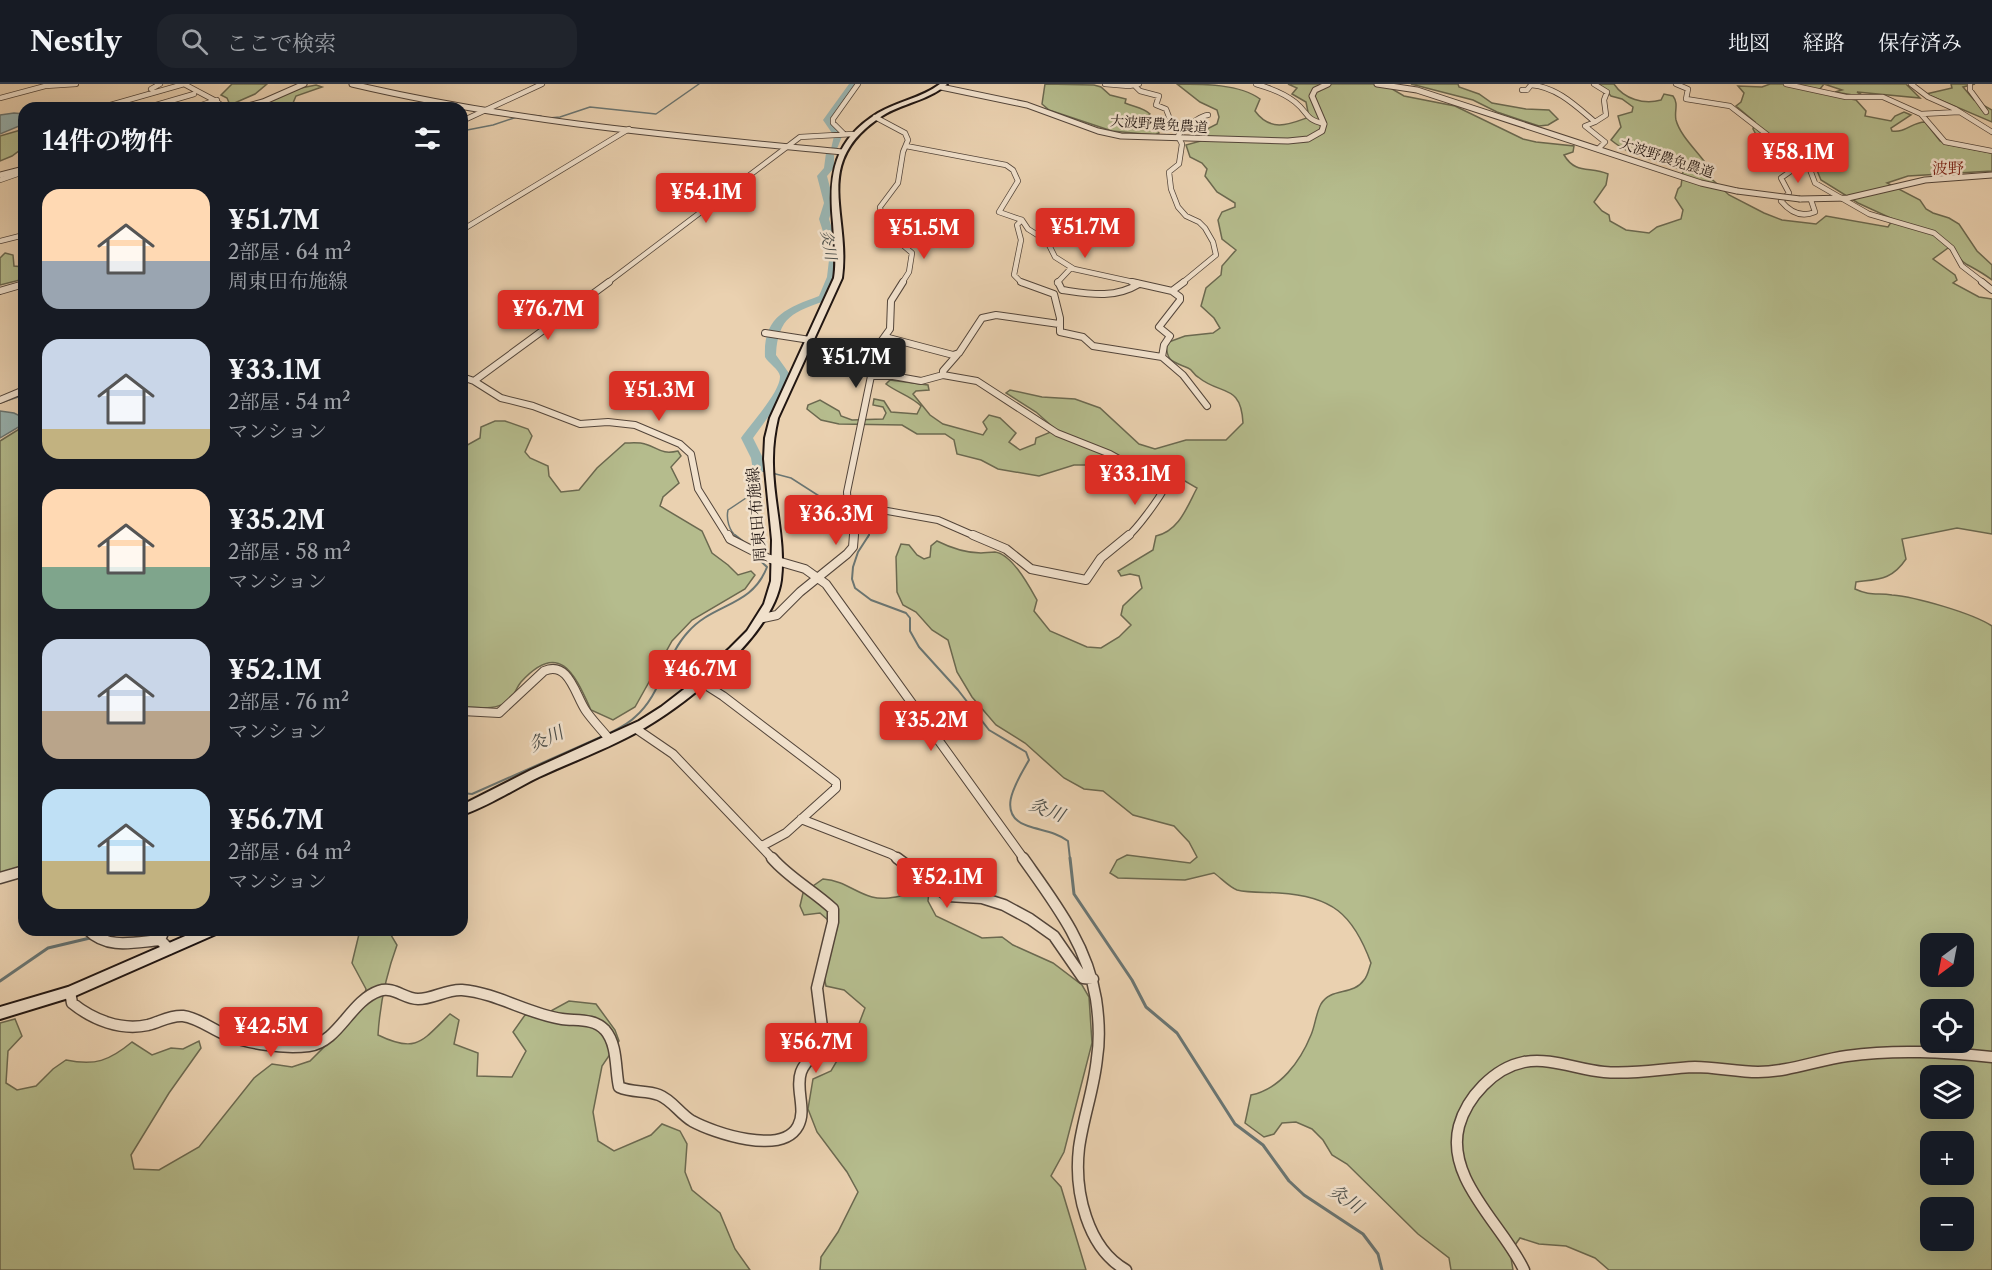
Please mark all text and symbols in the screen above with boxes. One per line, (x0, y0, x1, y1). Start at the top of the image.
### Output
search box (157, 14, 577, 68)
text: Nestly (30, 24, 121, 58)
icon: search (178, 25, 211, 58)
text: ここで検索 (226, 30, 336, 57)
text: 地図 (1728, 30, 1770, 55)
text: 経路 (1803, 30, 1845, 55)
text: 保存済み (1878, 30, 1962, 55)
street label: 大波野農免農道 (1109, 112, 1209, 136)
icon: filters (411, 122, 444, 155)
text: 14件の物件 (42, 125, 173, 157)
pin: ¥58.1M (1749, 133, 1847, 184)
street label: 大波野農免農道 (1618, 134, 1716, 182)
text: ¥58.1M (1762, 140, 1834, 164)
district label: 波野 (1932, 158, 1964, 178)
pin: ¥54.1M (657, 173, 755, 224)
text: ¥54.1M (670, 180, 742, 204)
text: ¥51.7M (228, 204, 320, 236)
pin: ¥51.7M (1036, 208, 1134, 259)
pin: ¥51.5M (875, 209, 973, 260)
icon: home (90, 213, 162, 285)
text: ¥51.7M (1050, 215, 1120, 239)
text: ¥51.5M (888, 216, 960, 240)
water label: 灸川 (817, 228, 842, 263)
text: 2部屋 · 64 m² (228, 240, 351, 264)
text: 周東田布施線 (228, 269, 348, 293)
pin: ¥76.7M (499, 290, 597, 341)
text: ¥76.7M (512, 297, 584, 321)
pin: ¥51.7M (807, 338, 905, 389)
text: ¥51.7M (821, 345, 891, 369)
text: ¥33.1M (228, 354, 322, 386)
icon: home (90, 363, 162, 435)
pin: ¥51.3M (610, 371, 708, 422)
text: ¥51.3M (623, 378, 695, 402)
text: 2部屋 · 54 m² (228, 390, 350, 414)
text: マンション (228, 419, 327, 443)
pin: ¥33.1M (1086, 455, 1184, 506)
text: ¥33.1M (1099, 462, 1171, 486)
street label: 周東田布施線 (742, 466, 770, 564)
pin: ¥36.3M (787, 495, 885, 546)
text: ¥36.3M (798, 502, 874, 526)
text: ¥35.2M (228, 504, 325, 536)
icon: home (90, 513, 162, 585)
text: 2部屋 · 58 m² (228, 540, 351, 564)
text: マンション (228, 569, 327, 593)
pin: ¥46.7M (651, 650, 749, 701)
text: ¥52.1M (228, 654, 322, 686)
text: ¥46.7M (663, 657, 737, 681)
icon: home (90, 663, 162, 735)
text: 2部屋 · 76 m² (228, 690, 349, 714)
pin: ¥35.2M (882, 701, 980, 752)
text: ¥35.2M (894, 708, 968, 732)
text: マンション (228, 719, 327, 743)
water label: 灸川 (525, 721, 569, 757)
water label: 灸川 (1026, 793, 1070, 827)
text: ¥56.7M (228, 804, 324, 836)
icon: home (90, 813, 162, 885)
text: 2部屋 · 64 m² (228, 840, 351, 864)
pin: ¥52.1M (898, 858, 996, 909)
text: ¥52.1M (911, 865, 983, 889)
text: マンション (228, 869, 327, 893)
north arrow (1920, 933, 1974, 987)
map controls (1920, 933, 1974, 1251)
button: locate (1920, 999, 1974, 1053)
pin: ¥42.5M (222, 1007, 320, 1058)
text: ¥42.5M (233, 1014, 309, 1038)
pin: ¥56.7M (767, 1023, 865, 1074)
text: ¥56.7M (779, 1030, 853, 1054)
button: layers (1920, 1065, 1974, 1119)
button: + (1920, 1131, 1974, 1185)
water label: 灸川 (1325, 1180, 1369, 1219)
button: − (1920, 1197, 1974, 1251)

